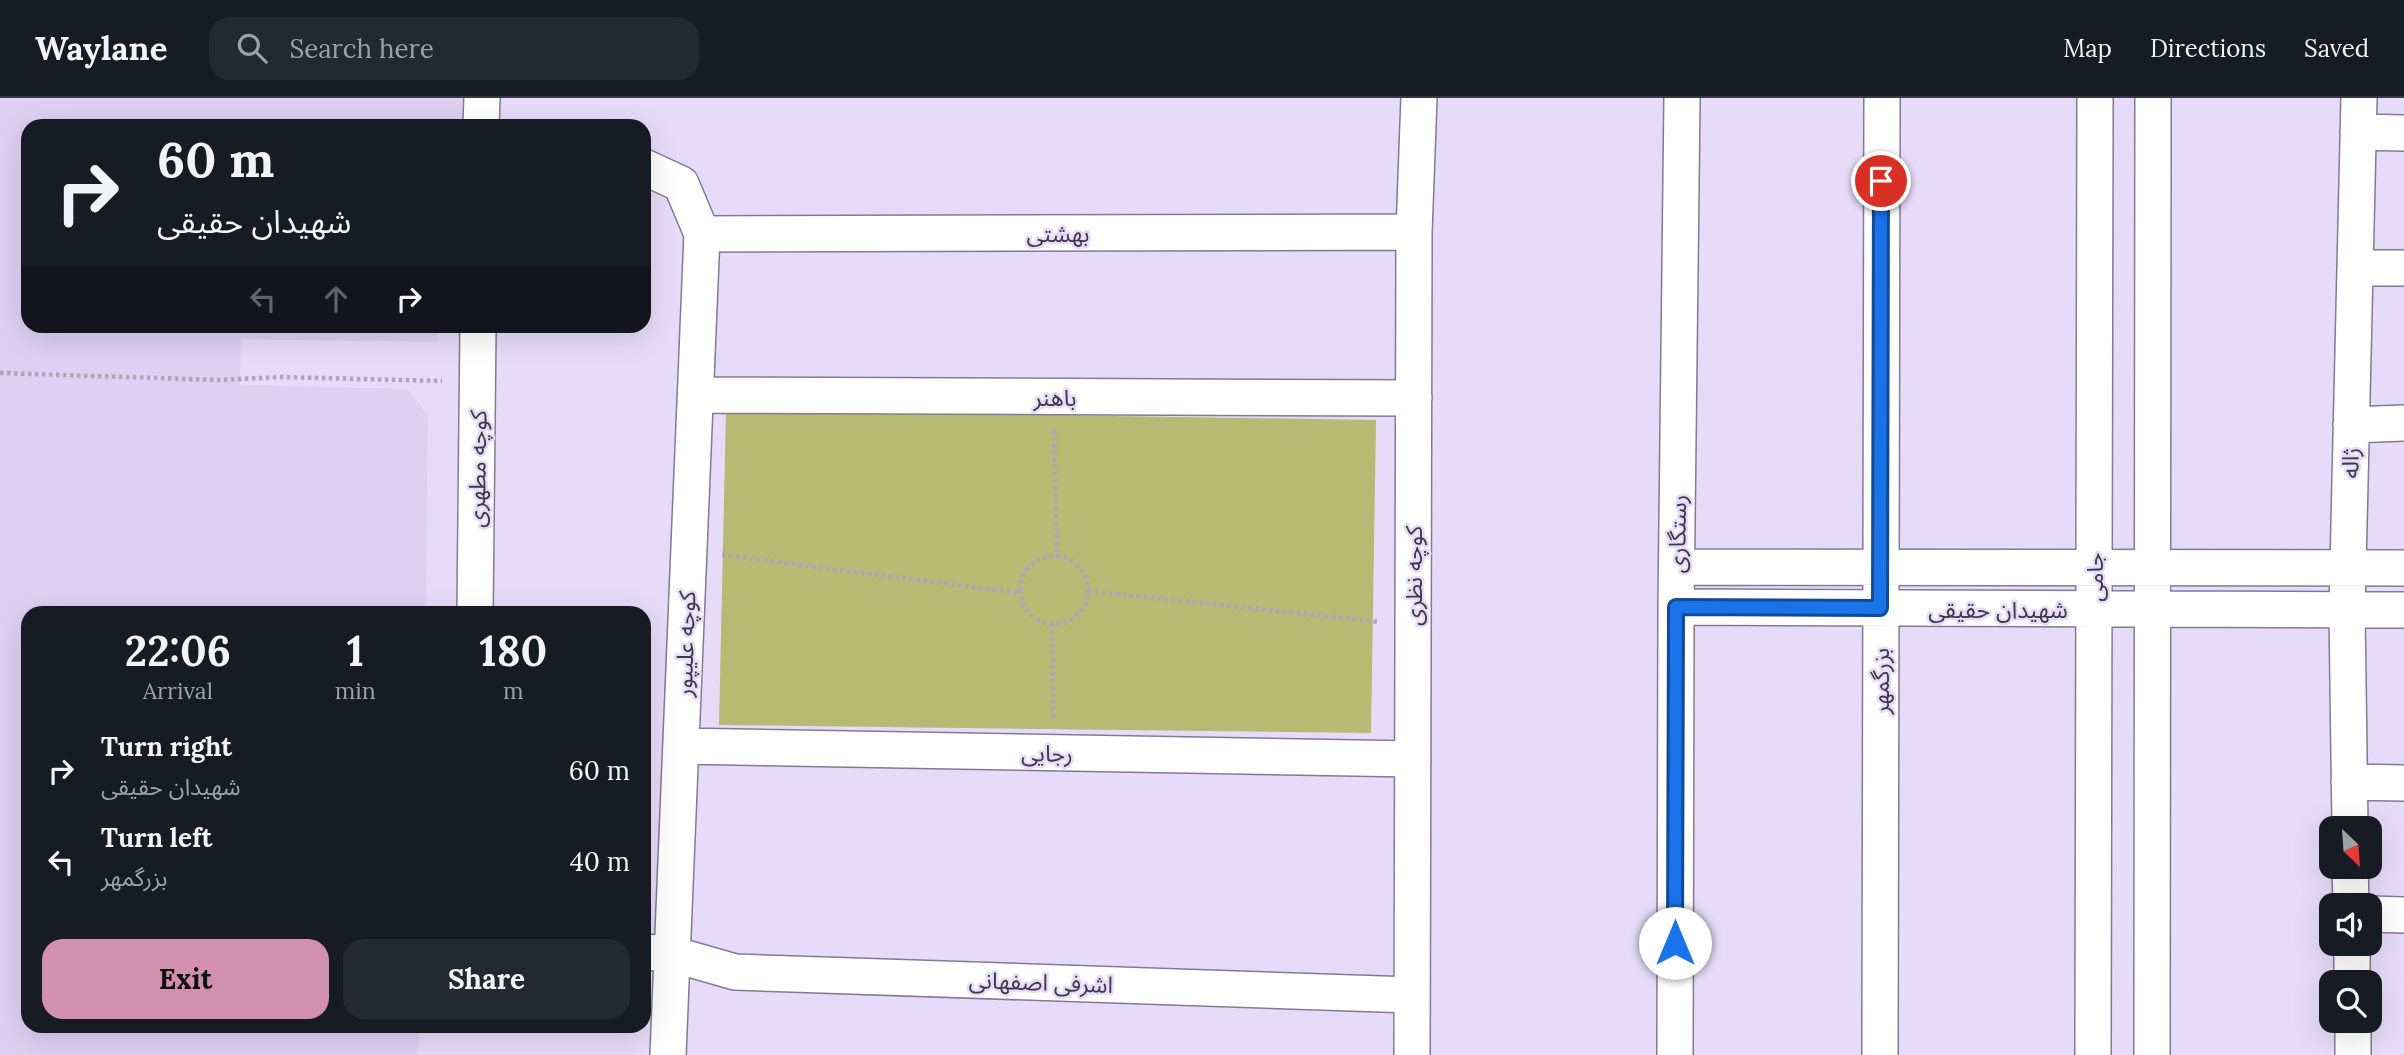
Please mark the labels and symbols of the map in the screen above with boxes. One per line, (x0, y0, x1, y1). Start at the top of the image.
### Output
pin (1851, 151, 1911, 211)
street label: بهشتی (1027, 219, 1089, 248)
street label: باهنر (1032, 383, 1077, 412)
street label: کوچه مطهری (461, 409, 494, 528)
street label: ژاله (2335, 447, 2365, 479)
street label: رستگاری (1662, 494, 1692, 574)
street label: کوچه نظری (1399, 525, 1429, 626)
street label: جامی (2080, 552, 2109, 602)
street label: کوچه علیپور (669, 590, 703, 699)
street label: شهیدان حقیقی (1928, 595, 2068, 624)
street label: بزرگمهر (1866, 648, 1895, 715)
street label: رجایی (1021, 738, 1073, 768)
north arrow (2319, 816, 2382, 878)
position arrow (1638, 906, 1712, 980)
street label: اشرفی اصفهانی (968, 965, 1114, 999)

